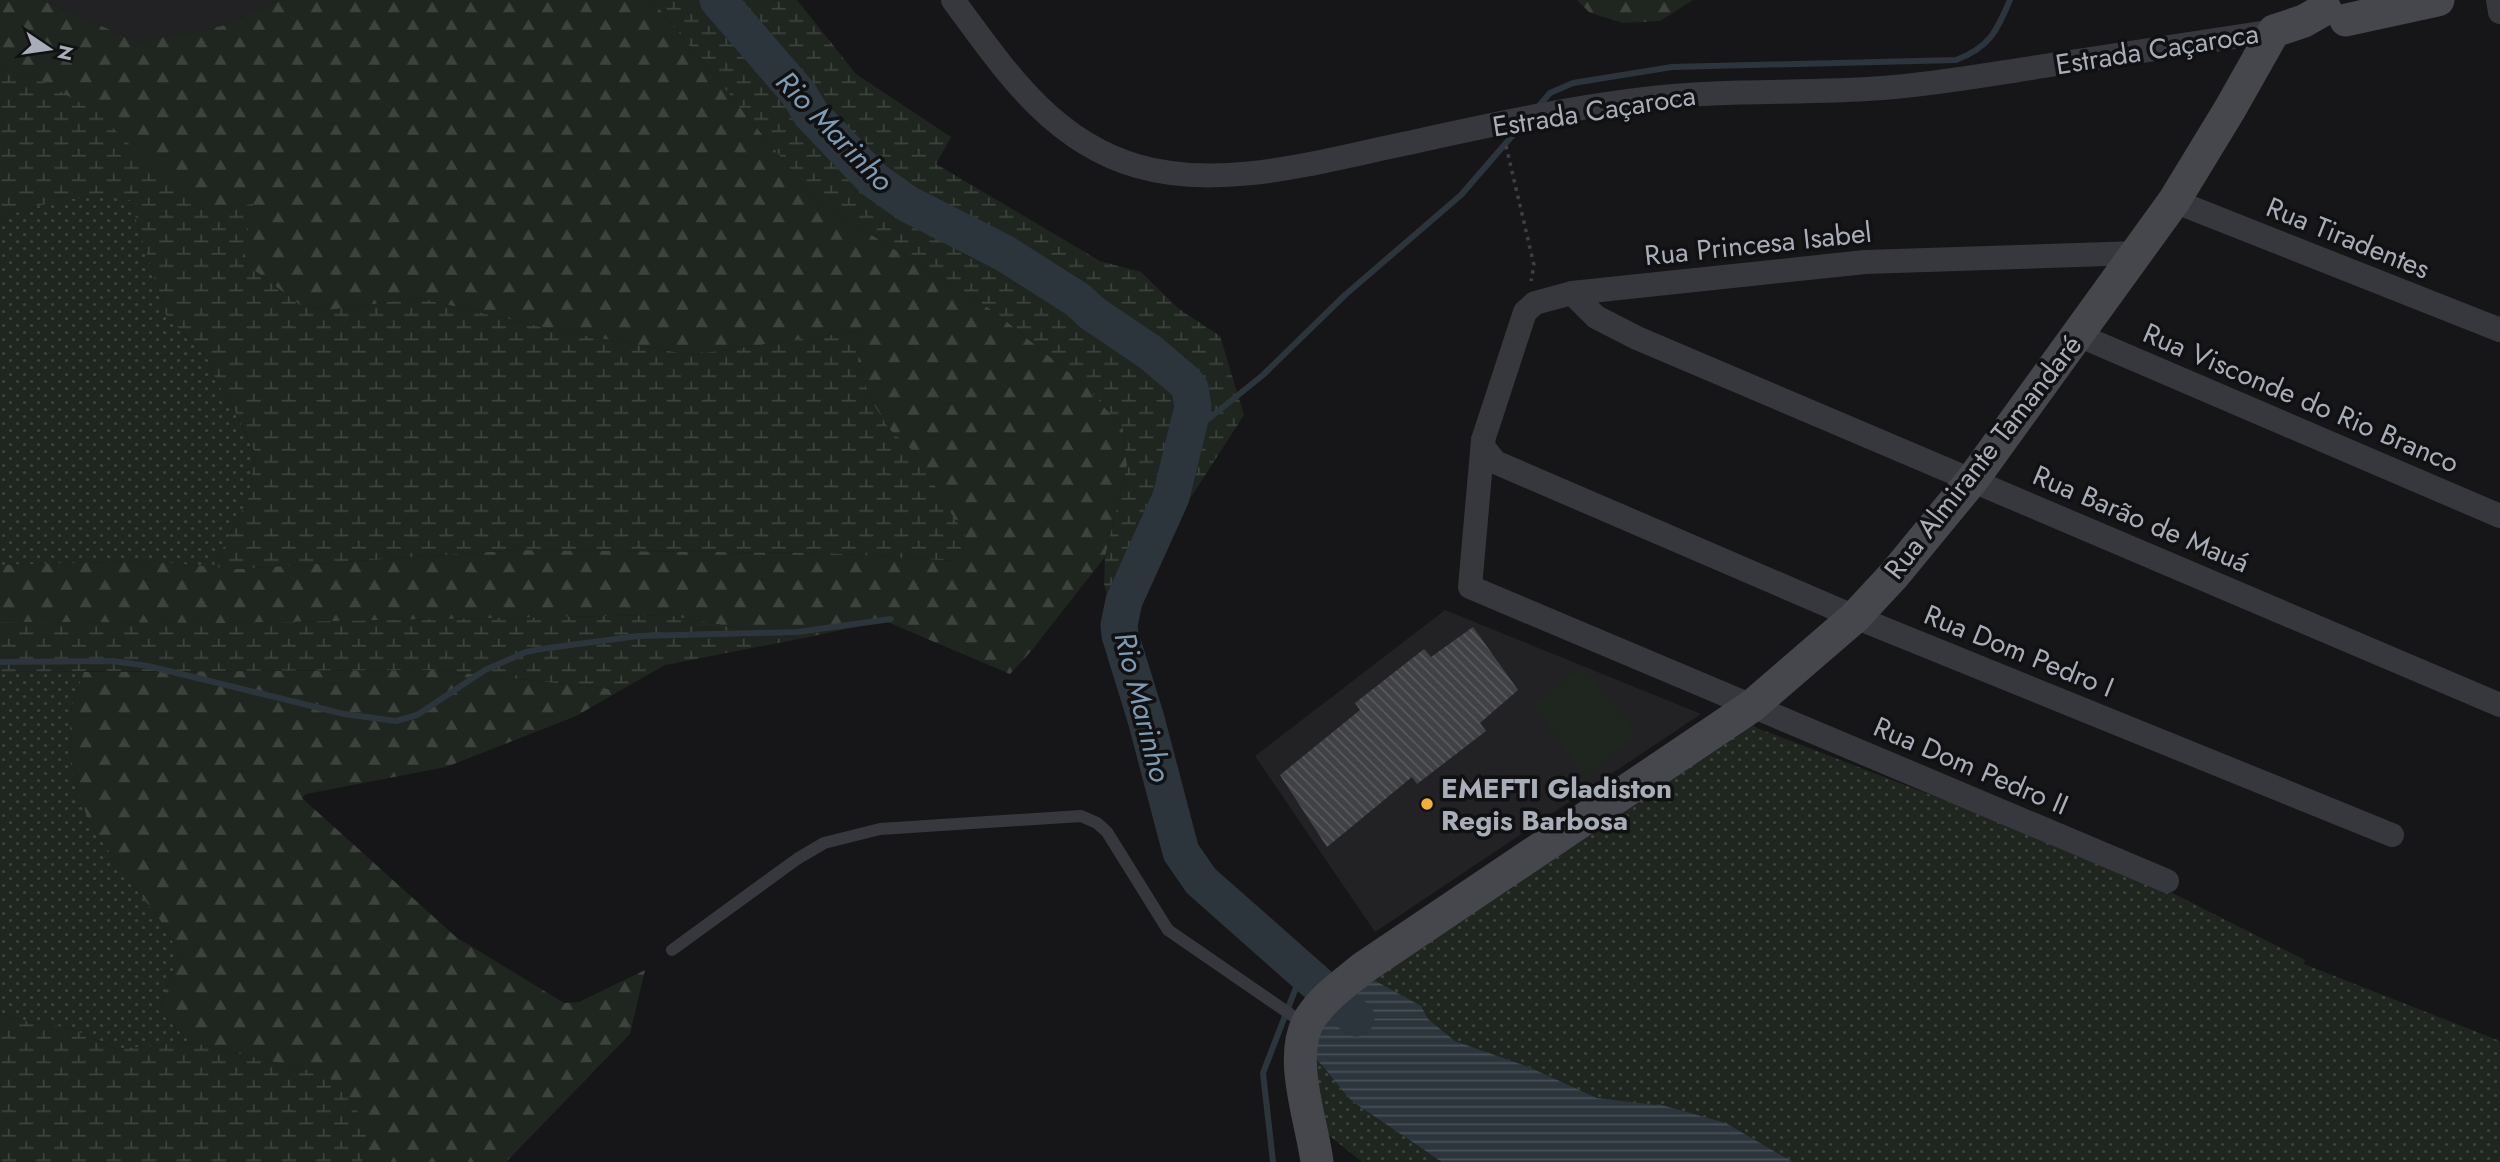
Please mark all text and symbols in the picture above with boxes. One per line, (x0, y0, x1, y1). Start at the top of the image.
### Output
street label: Estrada Caçaroca (2052, 13, 2262, 85)
north arrow (14, 14, 84, 84)
text: N (50, 42, 80, 63)
water label: Rio Marinho (766, 61, 904, 201)
street label: Estrada Caçaroca (1489, 75, 1699, 147)
street label: Rua Tiradentes (2260, 187, 2436, 289)
street label: Rua Princesa Isabel (1642, 212, 1874, 276)
street label: Rua Visconde do Rio Branco (2137, 313, 2465, 483)
street label: Rua Almirante Tamandaré (1874, 326, 2092, 588)
street label: Rua Barão de Mauá (2026, 455, 2256, 583)
street label: Rua Dom Pedro I (1918, 594, 2120, 708)
water label: Rio Marinho (1104, 628, 1182, 786)
street label: Rua Dom Pedro II (1867, 706, 2075, 826)
place label: EMEFTI Gladiston Regis Barbosa (1441, 768, 1672, 841)
marker: EMEFTI Gladiston Regis Barbosa (1419, 796, 1435, 812)

